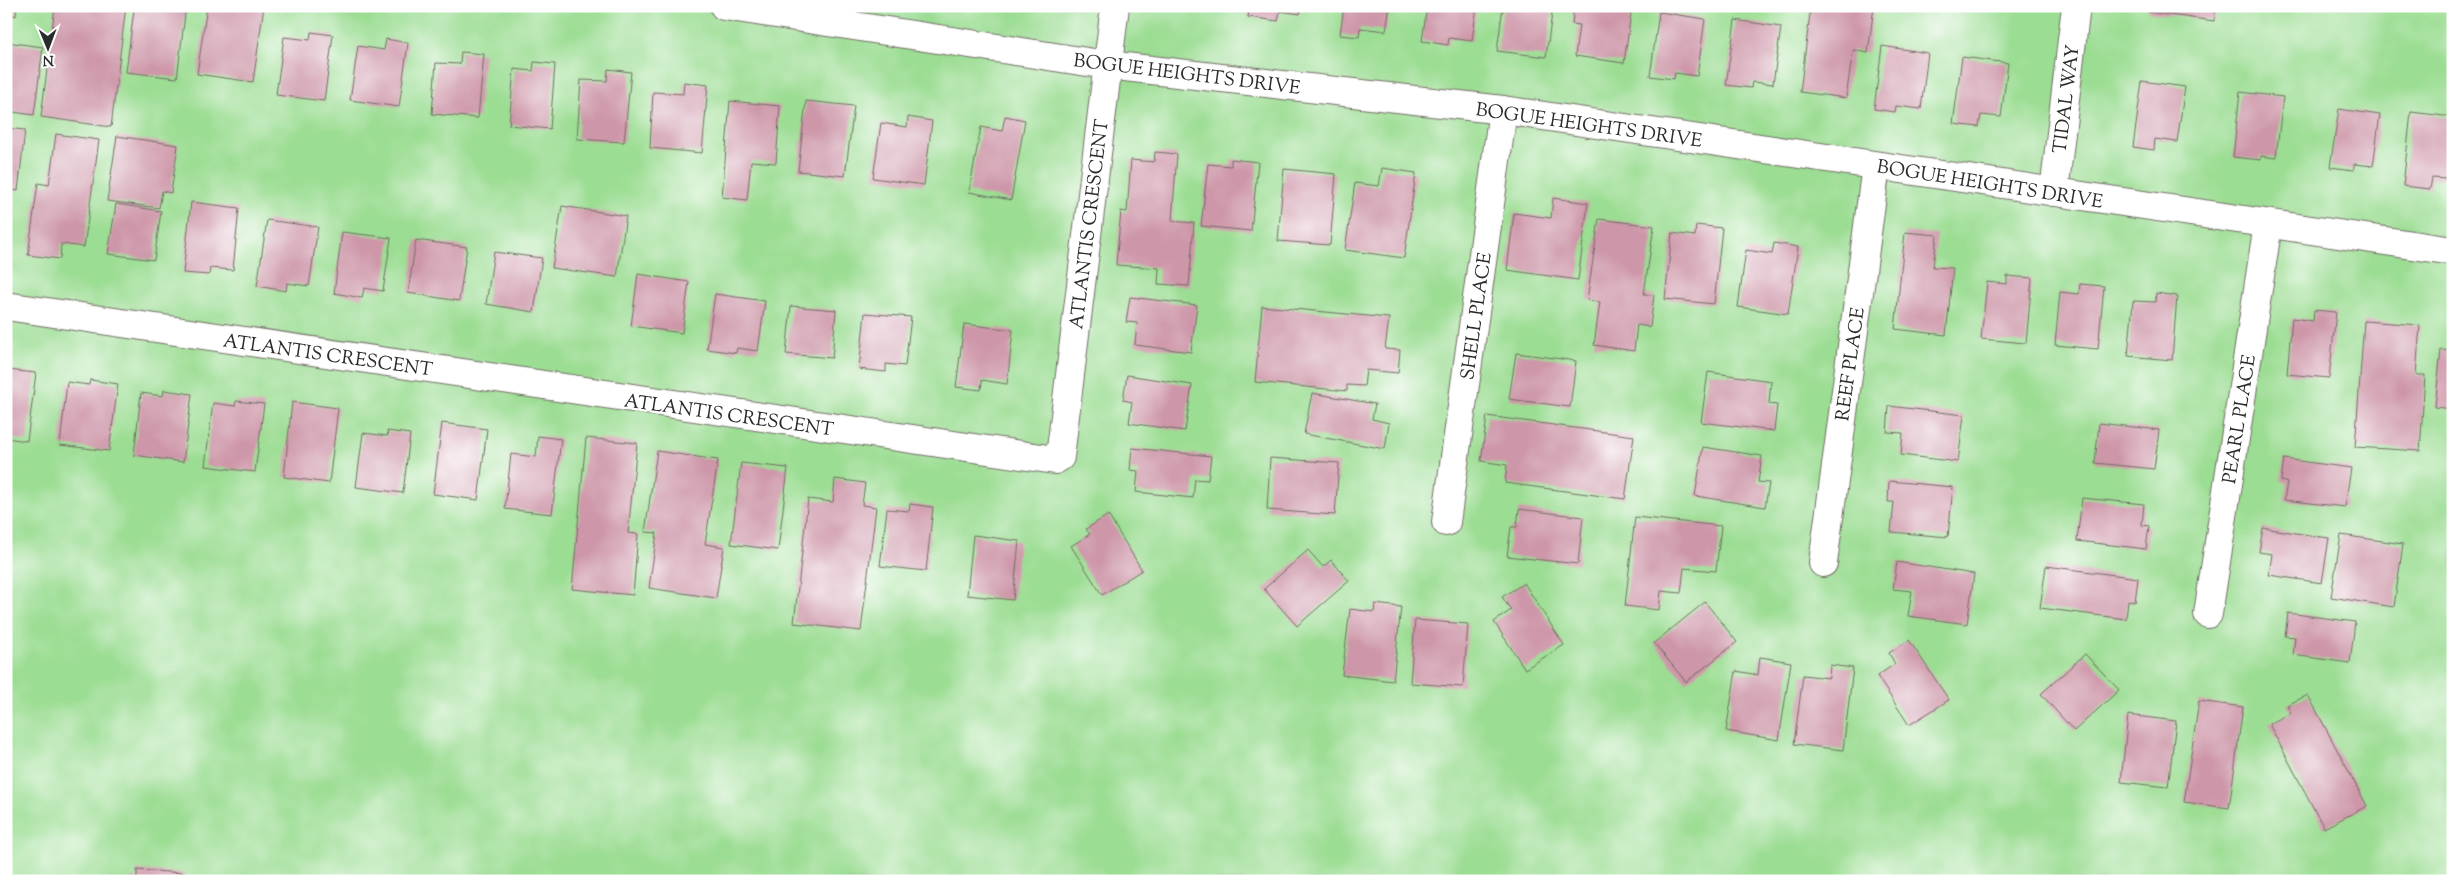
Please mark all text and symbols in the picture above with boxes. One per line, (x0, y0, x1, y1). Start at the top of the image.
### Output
north arrow (22, 22, 72, 72)
street label: TIDAL WAY (2047, 43, 2088, 155)
street label: BOGUE HEIGHTS DRIVE (1072, 48, 1302, 103)
text: N (42, 49, 54, 69)
street label: BOGUE HEIGHTS DRIVE (1474, 97, 1704, 156)
street label: ATLANTIS CRESCENT (1064, 118, 1117, 331)
street label: BOGUE HEIGHTS DRIVE (1875, 154, 2105, 217)
street label: SHELL PLACE (1455, 250, 1500, 382)
street label: REEF PLACE (1830, 305, 1873, 423)
street label: ATLANTIS CRESCENT (221, 328, 434, 385)
street label: PEARL PLACE (2217, 352, 2264, 486)
street label: ATLANTIS CRESCENT (622, 388, 835, 445)

